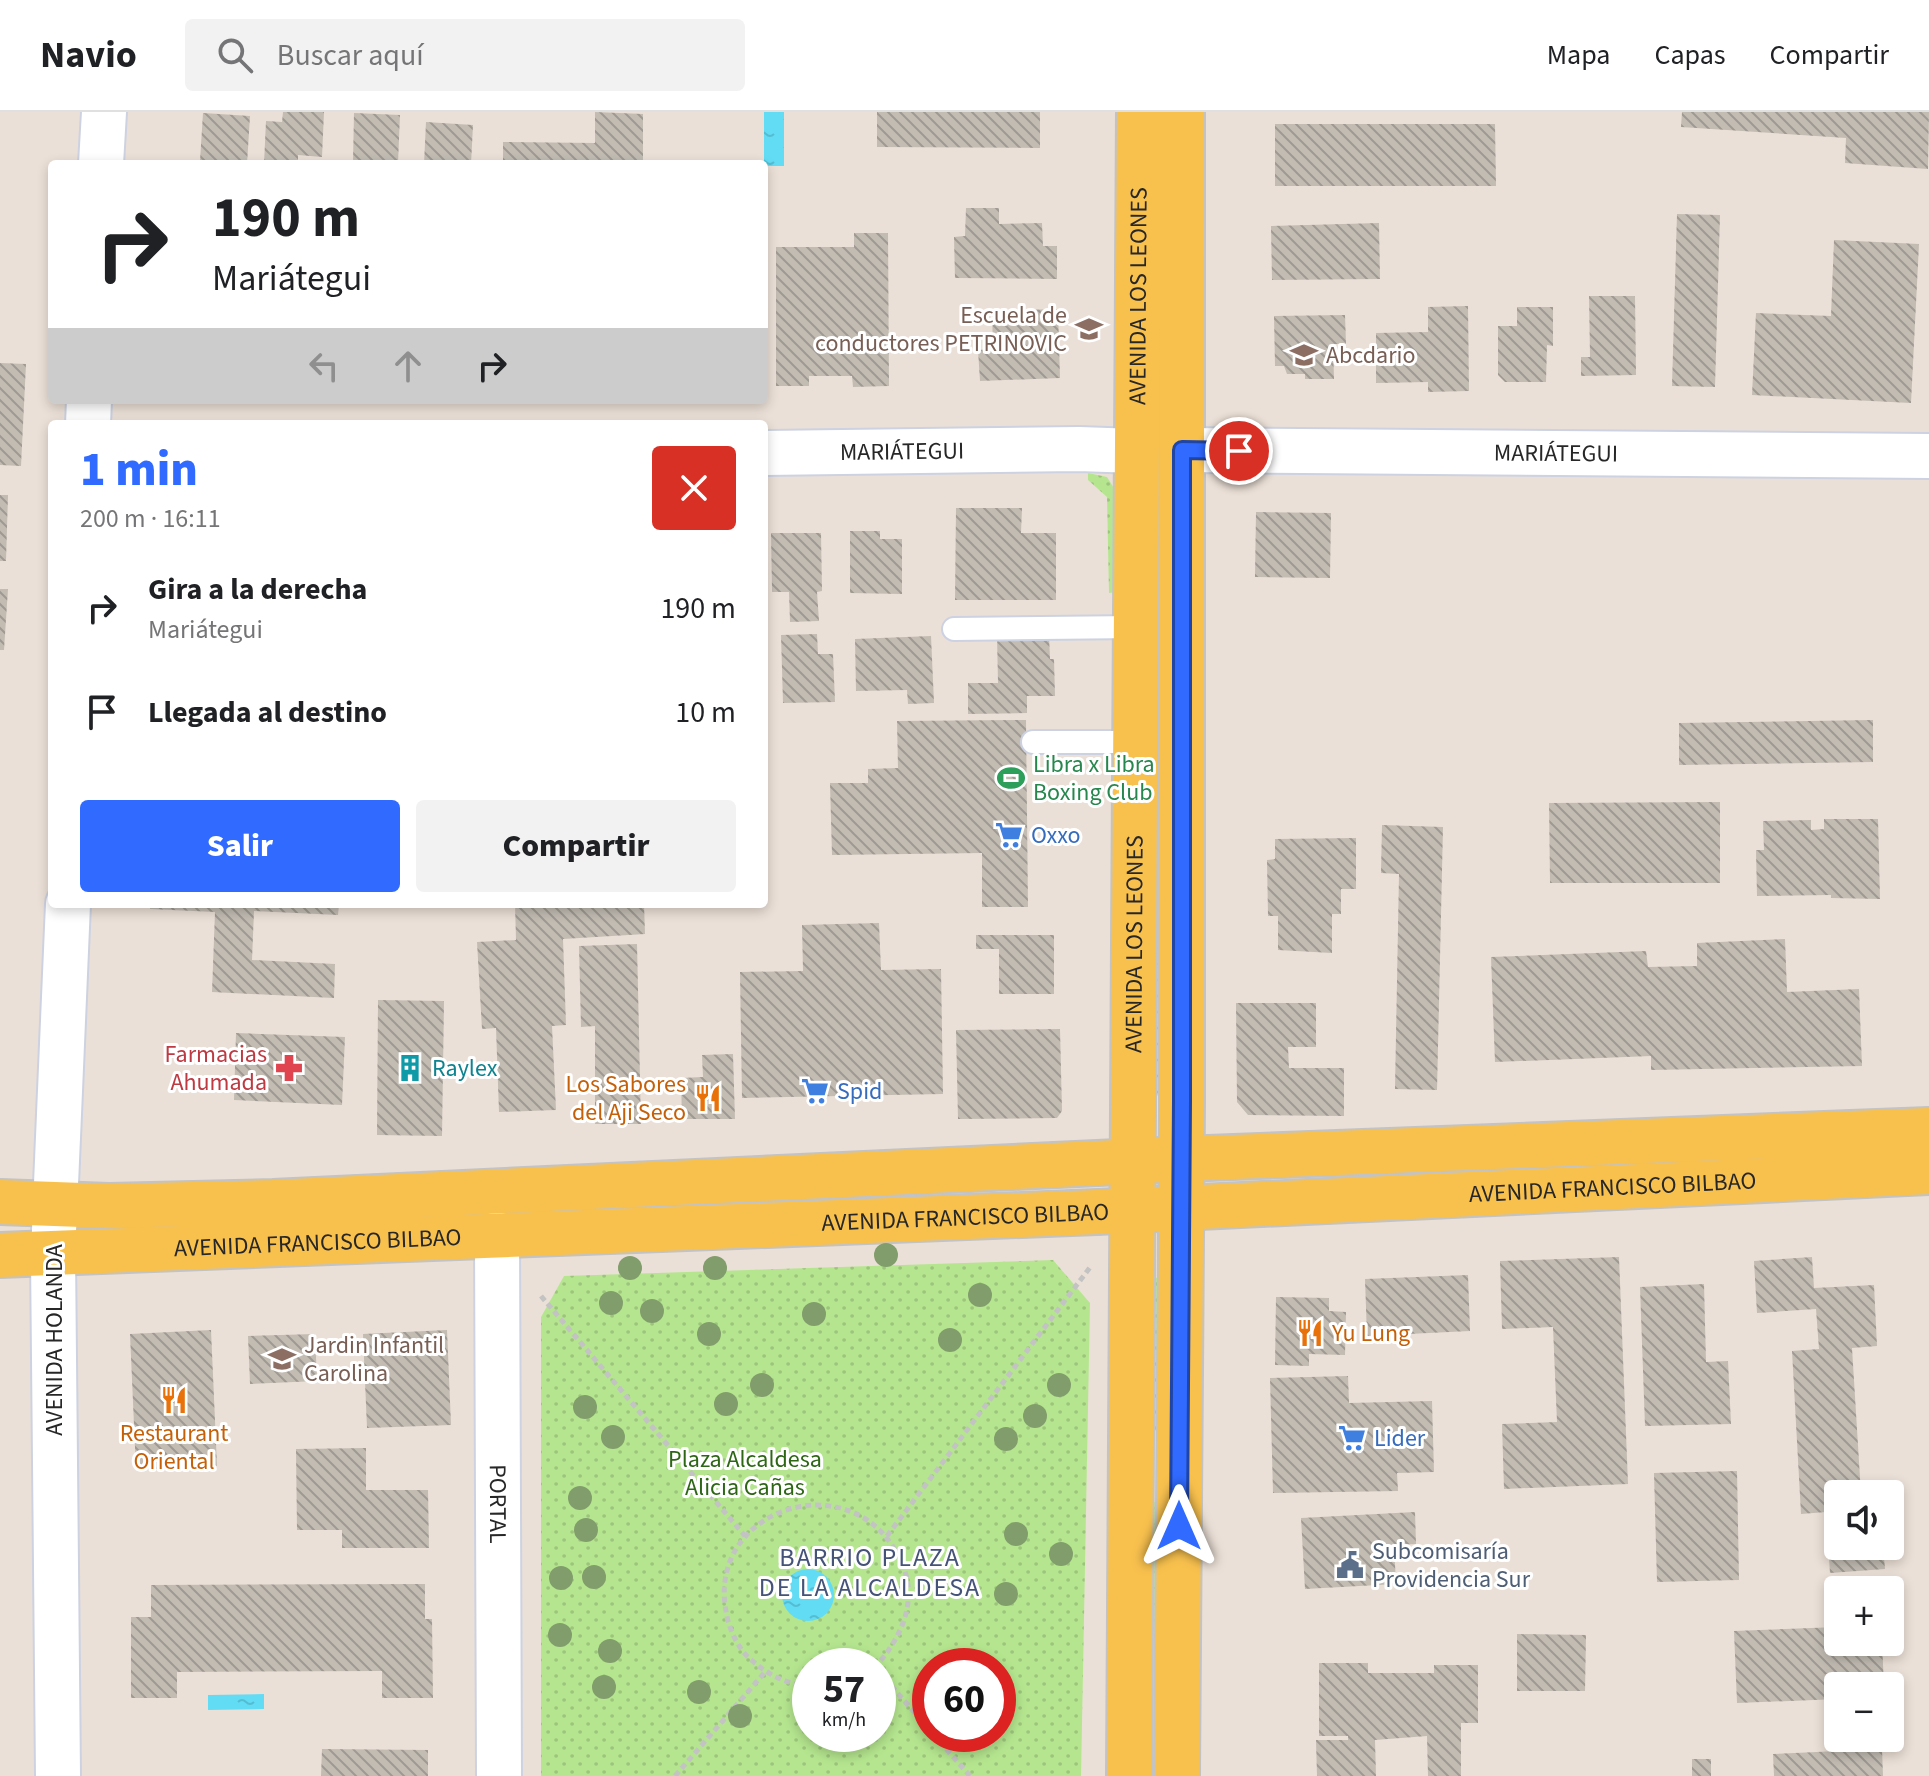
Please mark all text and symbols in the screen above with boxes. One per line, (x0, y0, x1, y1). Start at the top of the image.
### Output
search box (185, 19, 745, 91)
text: Navio (40, 28, 137, 82)
icon: search (213, 33, 257, 77)
text: Buscar aquí (277, 34, 424, 77)
text: Mapa (1547, 35, 1610, 75)
text: Capas (1654, 35, 1726, 75)
text: Compartir (1770, 35, 1889, 75)
text: 190 m (212, 179, 360, 258)
street label: AVENIDA LOS LEONES (1120, 187, 1157, 405)
icon: right (80, 192, 184, 296)
text: Mariátegui (212, 253, 371, 304)
place label: Escuela de conductores PETRINOVIC (815, 298, 1067, 361)
school or university icon: Escuela de conductores PETRINOVIC (1074, 314, 1104, 344)
place label: Abcdario (1326, 338, 1415, 373)
school or university icon: Abcdario (1289, 340, 1319, 370)
icon: left (302, 344, 346, 388)
icon: ahead (386, 344, 430, 388)
icon: right (470, 344, 514, 388)
pin (1205, 417, 1273, 485)
icon: arrive (1217, 429, 1261, 473)
street label: MARIÁTEGUI (840, 433, 964, 470)
text: 1 min (80, 436, 198, 504)
street label: MARIÁTEGUI (1494, 436, 1618, 472)
button: close (652, 446, 736, 530)
text: 200 m · 16:11 (80, 500, 221, 537)
text: Gira a la derecha (148, 568, 367, 611)
icon: right (80, 586, 124, 630)
text: 190 m (660, 587, 736, 630)
text: Mariátegui (148, 611, 263, 648)
icon: arrive (80, 690, 124, 734)
text: Llegada al destino (148, 691, 387, 734)
text: 10 m (675, 691, 736, 734)
place label: Libra x Libra Boxing Club (1033, 747, 1155, 810)
sports icon: Libra x Libra Boxing Club (996, 763, 1026, 793)
button: Salir (80, 800, 400, 892)
button: Compartir (416, 800, 736, 892)
place label: Oxxo (1031, 818, 1081, 853)
supermarket icon: Oxxo (994, 820, 1024, 850)
street label: AVENIDA LOS LEONES (1116, 835, 1153, 1053)
place label: Farmacias Ahumada (165, 1037, 267, 1100)
place label: Raylex (432, 1051, 498, 1086)
pharmacy icon: Farmacias Ahumada (274, 1053, 304, 1083)
building icon: Raylex (395, 1053, 425, 1083)
place label: Los Sabores del Aji Seco (566, 1067, 686, 1130)
place label: Spid (837, 1074, 882, 1109)
supermarket icon: Spid (800, 1076, 830, 1106)
restaurant icon: Los Sabores del Aji Seco (693, 1083, 723, 1113)
street label: AVENIDA FRANCISCO BILBAO (1468, 1163, 1757, 1212)
street label: AVENIDA FRANCISCO BILBAO (821, 1194, 1110, 1241)
street label: AVENIDA FRANCISCO BILBAO (173, 1220, 462, 1266)
street label: AVENIDA HOLANDA (37, 1244, 72, 1436)
place label: Yu Lung (1331, 1316, 1410, 1351)
restaurant icon: Yu Lung (1295, 1318, 1325, 1348)
place label: Jardin Infantil Carolina (304, 1328, 444, 1391)
school or university icon: Jardin Infantil Carolina (267, 1344, 297, 1374)
restaurant icon: Restaurant Oriental (159, 1385, 189, 1415)
place label: Restaurant Oriental (120, 1416, 228, 1479)
place label: Lider (1374, 1421, 1426, 1456)
supermarket icon: Lider (1337, 1423, 1367, 1453)
park label: Plaza Alcaldesa Alicia Cañas (668, 1442, 822, 1505)
street label: PORTAL (480, 1464, 515, 1544)
map controls (1824, 1480, 1904, 1752)
button: sound (1824, 1480, 1904, 1560)
position arrow (1137, 1484, 1221, 1568)
place label: Subcomisaría Providencia Sur (1372, 1534, 1531, 1597)
district label: BARRIO PLAZA DE LA ALCALDESA (759, 1539, 981, 1606)
public building icon: Subcomisaría Providencia Sur (1335, 1550, 1365, 1580)
button: + (1824, 1576, 1904, 1656)
speed limit sign: 60 (912, 1648, 1016, 1752)
text: 57 (823, 1661, 865, 1718)
button: − (1824, 1672, 1904, 1752)
text: km/h (822, 1706, 866, 1734)

